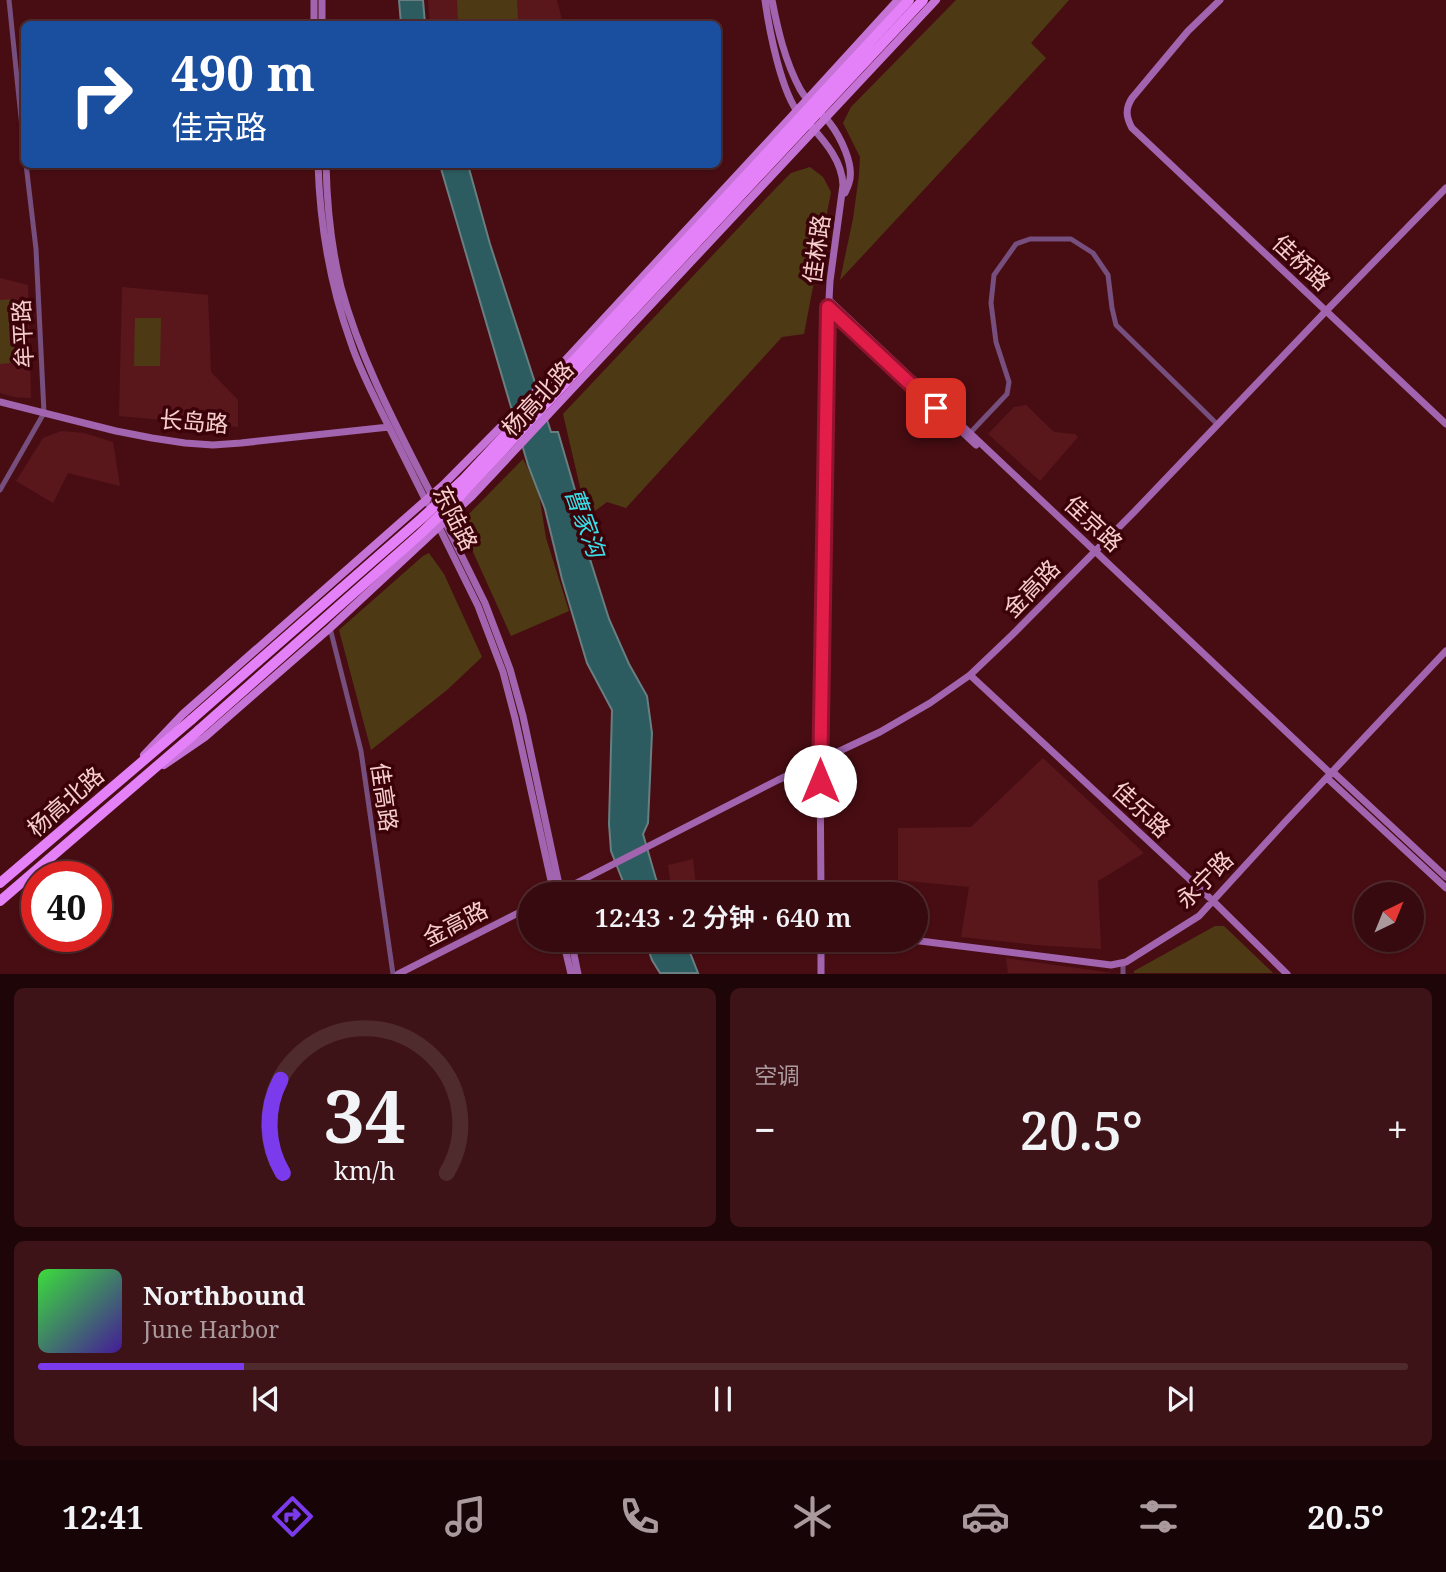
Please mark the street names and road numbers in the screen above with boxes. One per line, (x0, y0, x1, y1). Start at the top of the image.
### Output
street label: 佳林路 (795, 213, 837, 285)
street label: 佳桥路 (1266, 227, 1338, 297)
street label: 牟平路 (4, 299, 40, 369)
street label: 杨高北路 (494, 353, 580, 443)
street label: 长岛路 (158, 403, 230, 439)
street label: 东陆路 (426, 480, 486, 556)
street label: 佳京路 (1058, 488, 1130, 558)
street label: 金高路 (996, 552, 1066, 624)
street label: 杨高北路 (20, 759, 110, 843)
street label: 佳高路 (364, 761, 406, 833)
street label: 佳乐路 (1106, 774, 1178, 844)
street label: 永宁路 (1168, 843, 1240, 915)
street label: 金高路 (417, 893, 493, 953)

